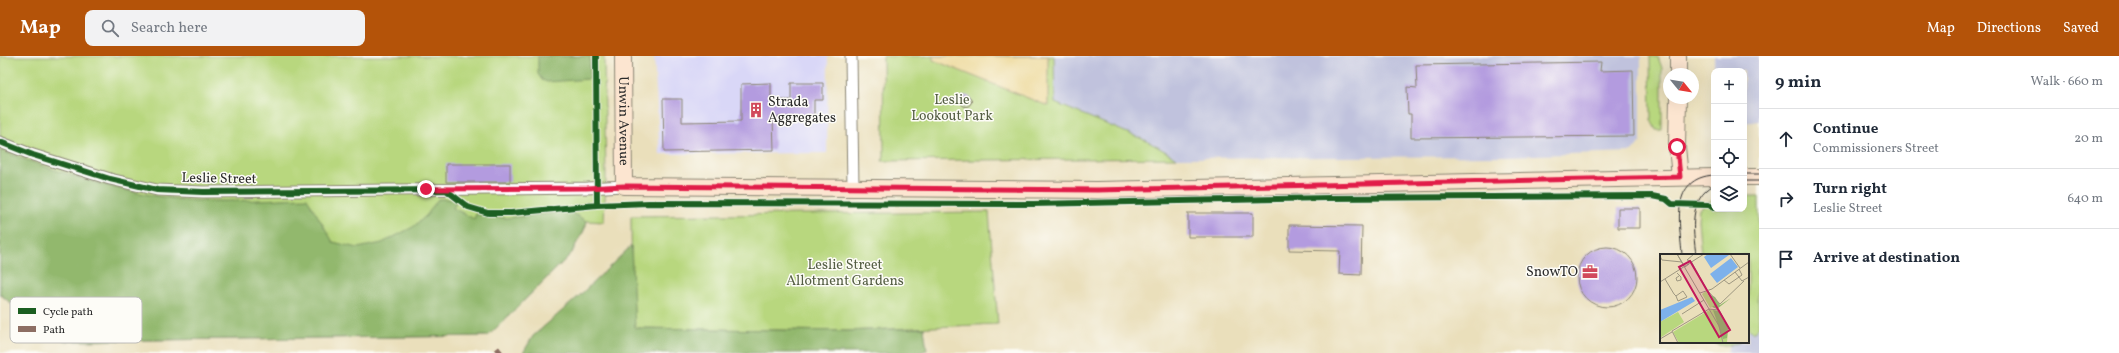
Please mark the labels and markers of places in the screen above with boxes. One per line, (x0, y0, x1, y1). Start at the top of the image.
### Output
place label: Strada Aggregates (768, 93, 836, 128)
building icon: Strada Aggregates (747, 101, 765, 119)
place label: SnowTO (1526, 263, 1578, 282)
office icon: SnowTO (1581, 263, 1599, 281)

